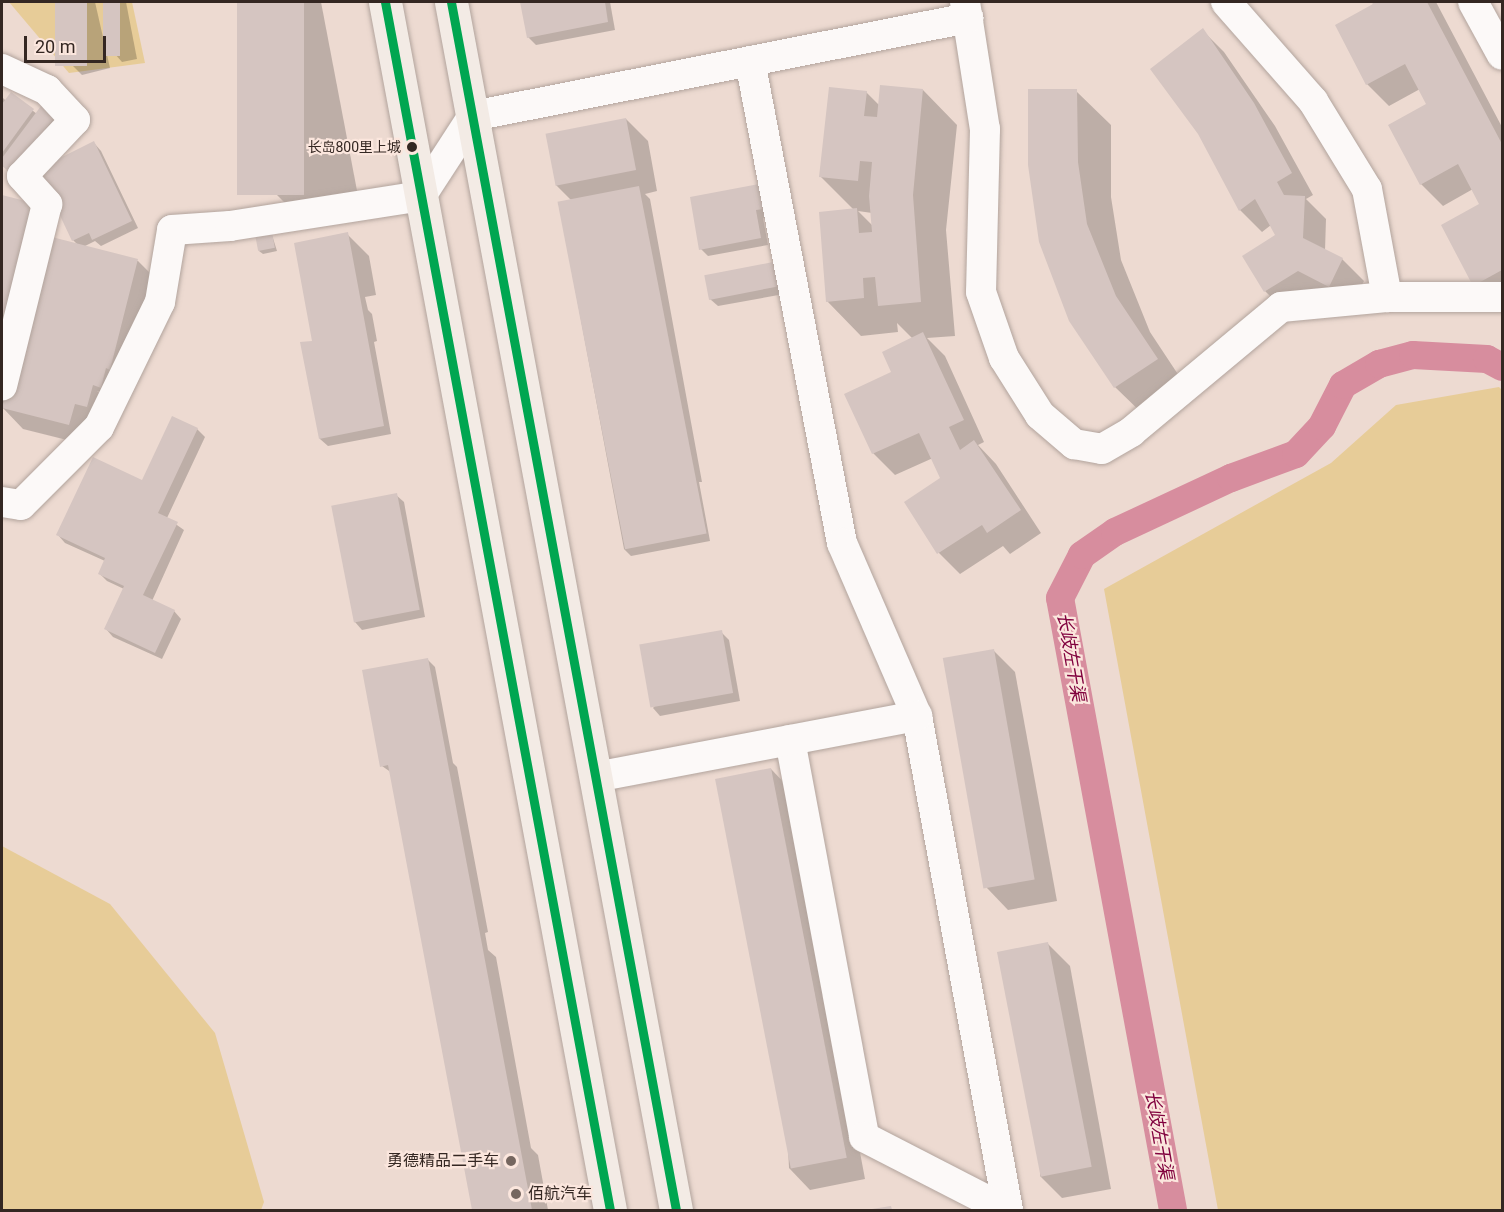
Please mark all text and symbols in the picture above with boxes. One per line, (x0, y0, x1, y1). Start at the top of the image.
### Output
scale bar (27, 24, 110, 62)
text: 20 m (35, 36, 75, 57)
place label: 长岛800里上城 (307, 139, 401, 155)
marker: 长岛800里上城 (406, 141, 418, 153)
water label: 长歧左干渠 (1053, 611, 1089, 703)
water label: 长歧左干渠 (1141, 1089, 1177, 1181)
place label: 勇德精品二手车 (387, 1151, 499, 1171)
marker: 勇德精品二手车 (504, 1154, 518, 1168)
place label: 佰航汽车 (528, 1184, 592, 1204)
marker: 佰航汽车 (509, 1187, 523, 1201)

